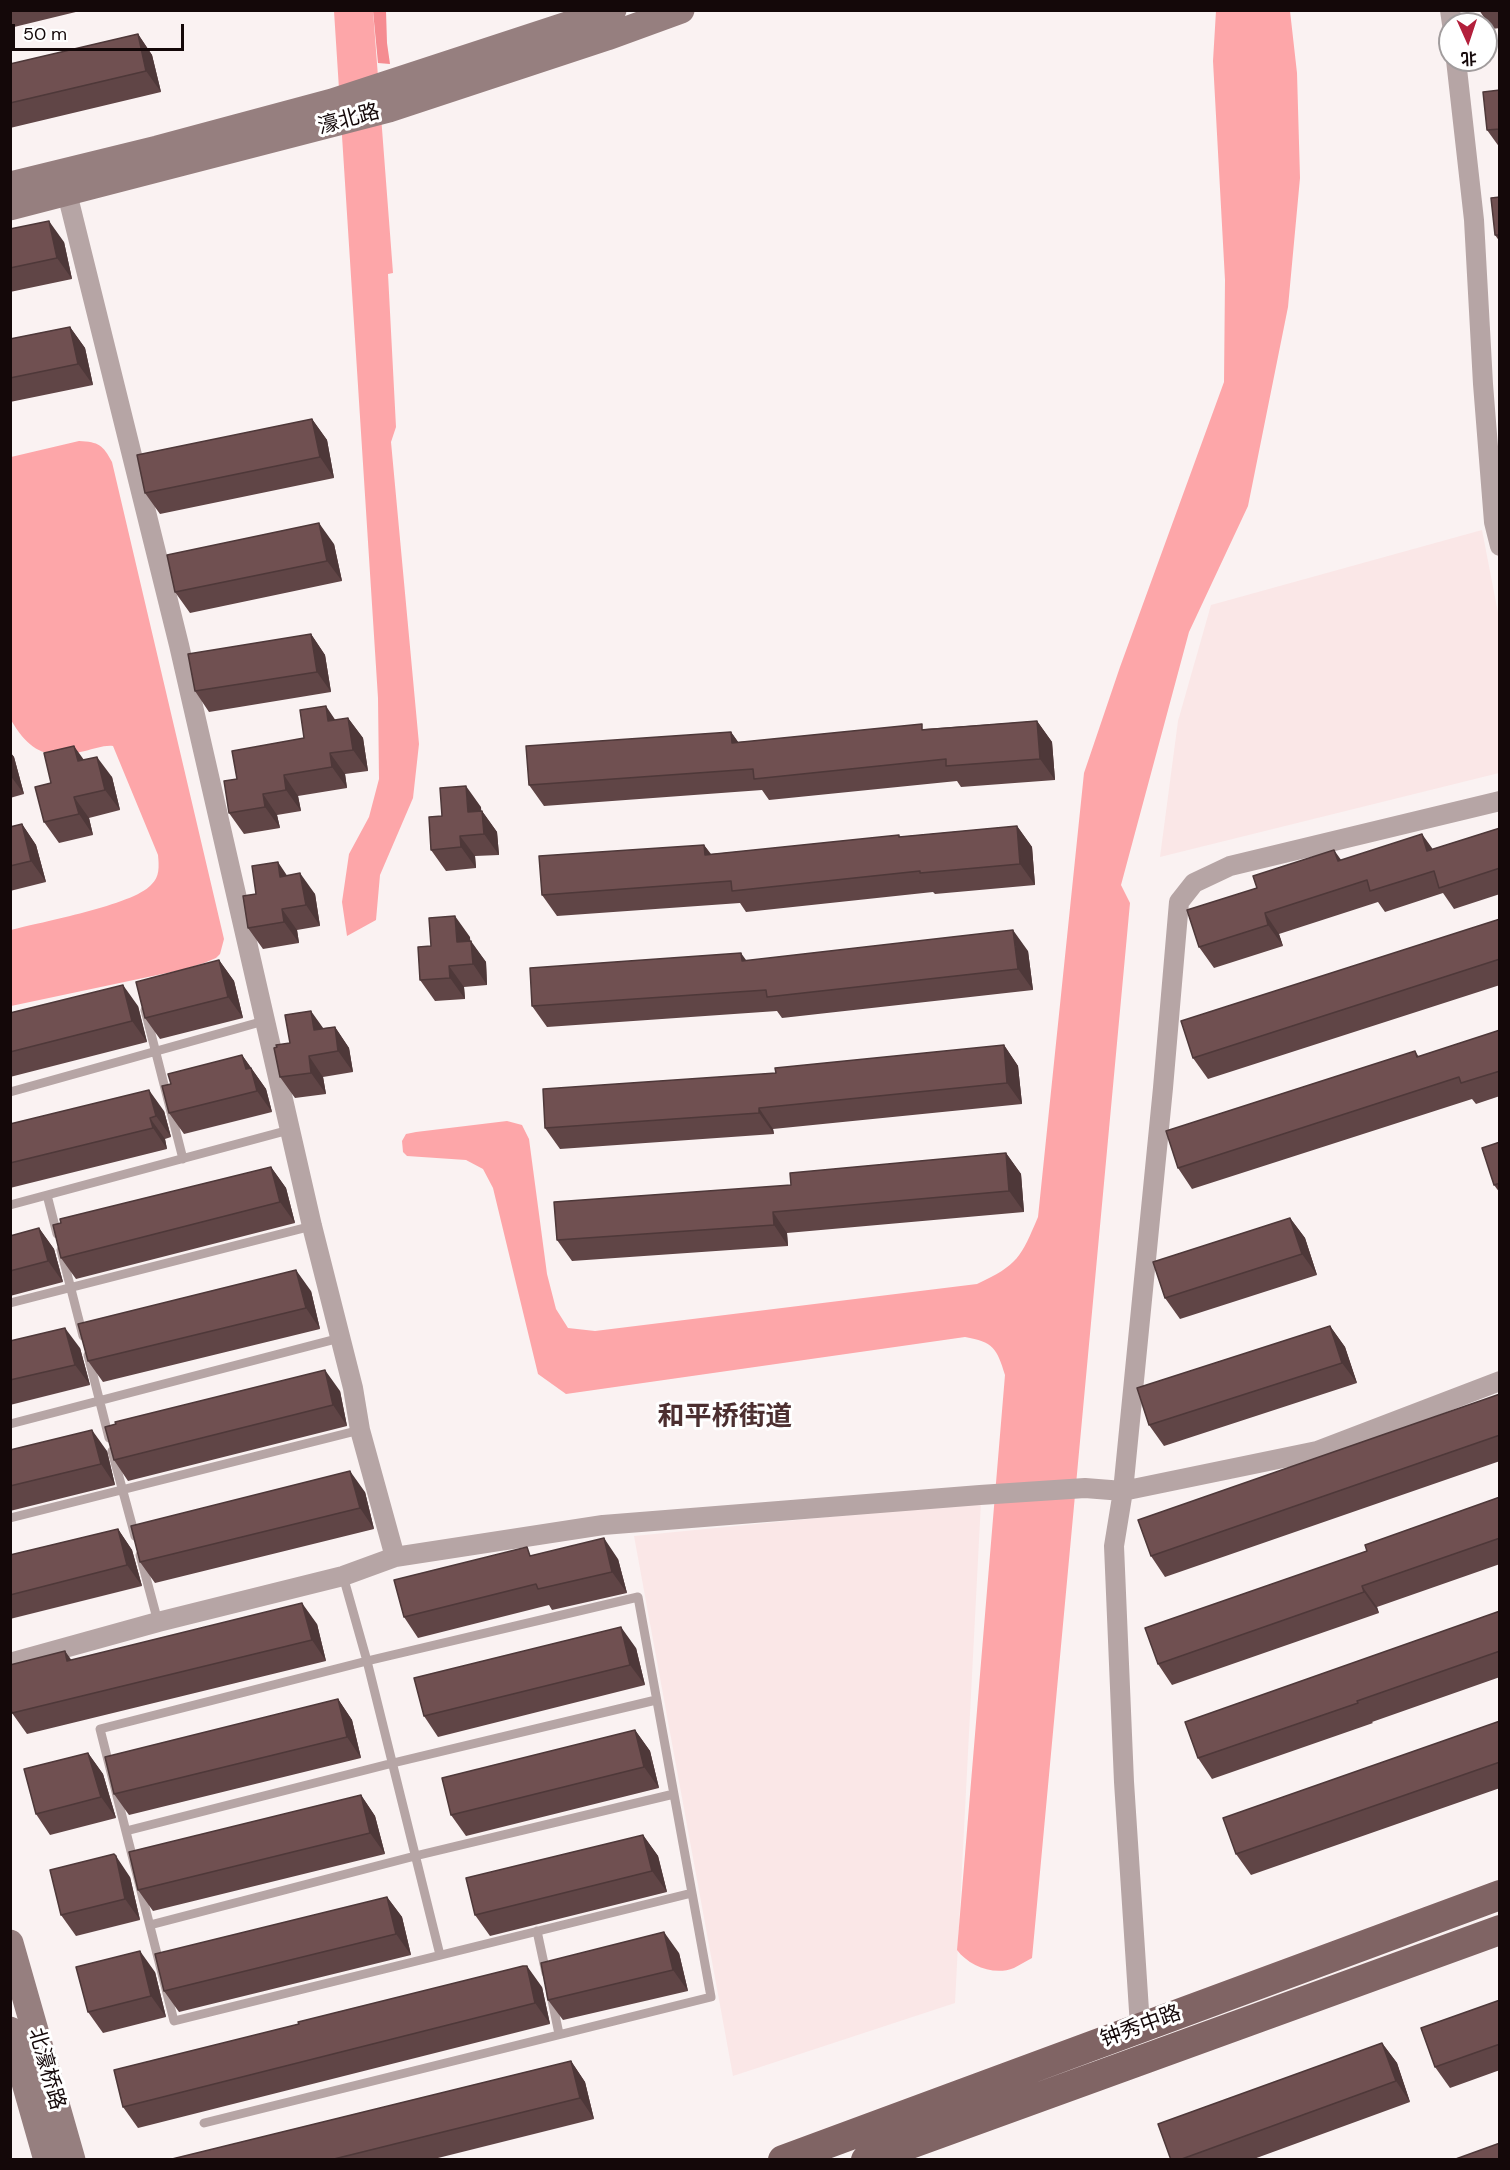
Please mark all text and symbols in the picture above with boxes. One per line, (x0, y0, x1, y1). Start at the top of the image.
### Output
scale bar (15, 12, 188, 50)
north arrow (1438, 12, 1498, 72)
text: 50 m (23, 22, 67, 46)
text: 北 (1460, 48, 1477, 69)
street label: 濠北路 (315, 100, 383, 140)
district label: 和平桥街道 (658, 1402, 792, 1434)
street label: 钟秀中路 (1097, 2001, 1185, 2053)
street label: 北濠桥路 (22, 2025, 70, 2113)

